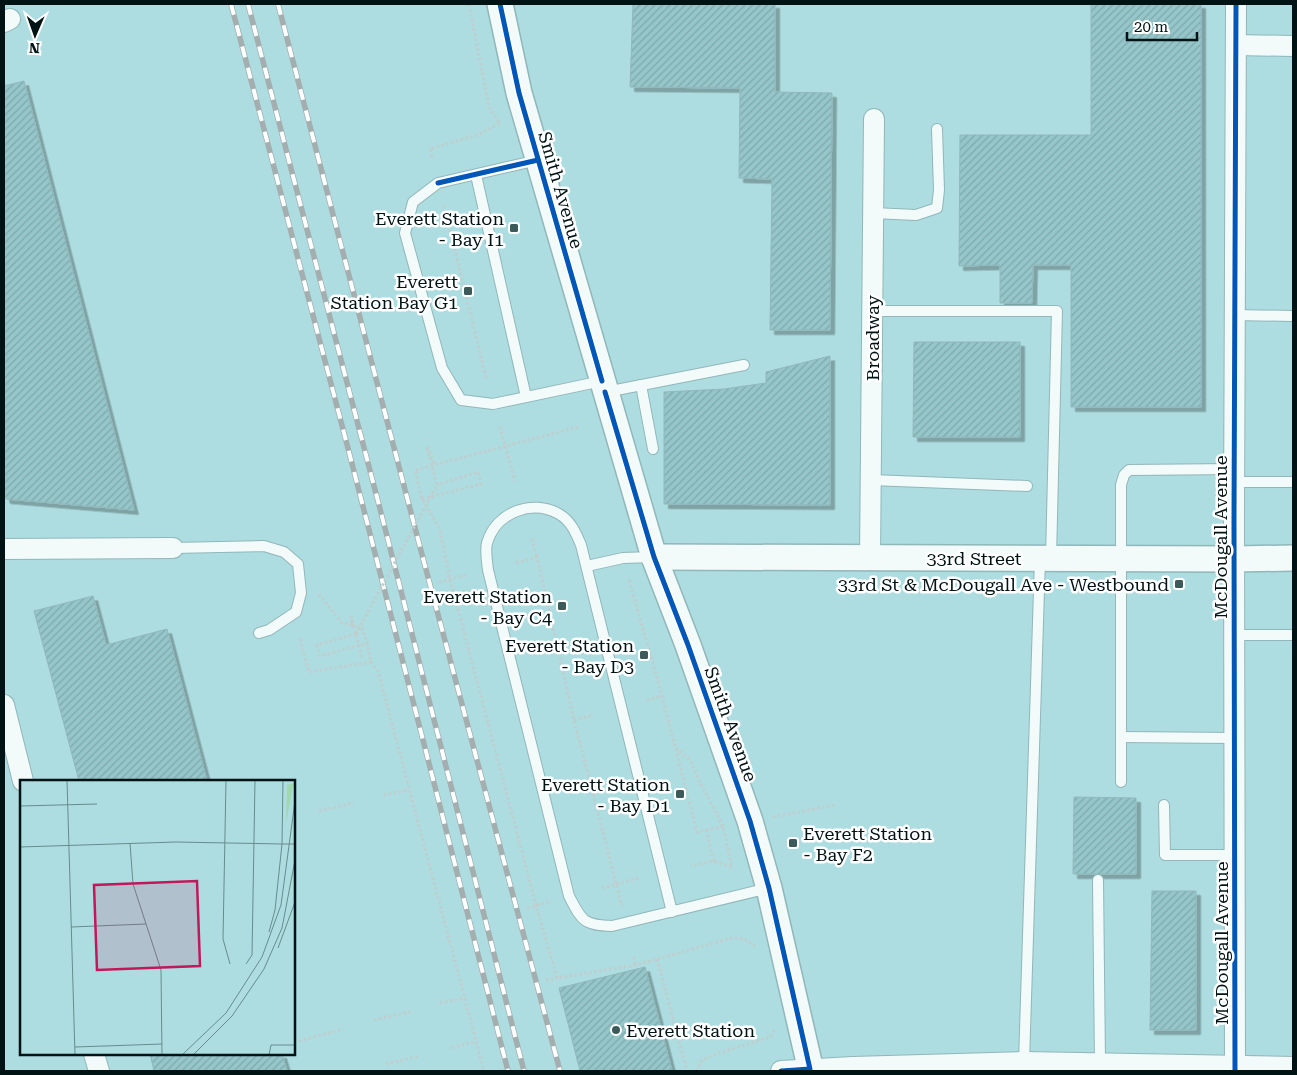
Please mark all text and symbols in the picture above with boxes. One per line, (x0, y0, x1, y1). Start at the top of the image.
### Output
north arrow (10, 10, 60, 60)
scale bar (1127, 10, 1197, 42)
text: 20 m (1134, 18, 1169, 36)
text: N (29, 40, 40, 56)
street label: Smith Avenue (534, 129, 588, 251)
place label: Everett Station - Bay I1 (375, 208, 504, 250)
marker: Everett Station - Bay I1 (508, 222, 520, 234)
place label: Everett Station Bay G1 (331, 271, 458, 313)
marker: Everett Station Bay G1 (462, 285, 474, 297)
street label: Broadway (862, 295, 883, 381)
street label: McDougall Avenue (1210, 455, 1231, 619)
street label: 33rd Street (926, 548, 1022, 569)
place label: 33rd St & McDougall Ave - Westbound (838, 574, 1169, 595)
marker: 33rd St & McDougall Ave - Westbound (1173, 578, 1185, 590)
place label: Everett Station - Bay C4 (423, 586, 552, 628)
marker: Everett Station - Bay C4 (556, 600, 568, 612)
place label: Everett Station - Bay D3 (505, 635, 634, 677)
marker: Everett Station - Bay D3 (638, 649, 650, 661)
street label: Smith Avenue (700, 664, 762, 784)
place label: Everett Station - Bay D1 (541, 774, 670, 816)
inset map (20, 780, 295, 1055)
marker: Everett Station - Bay D1 (674, 788, 686, 800)
place label: Everett Station - Bay F2 (803, 823, 932, 865)
marker: Everett Station - Bay F2 (787, 837, 799, 849)
street label: McDougall Avenue (1211, 861, 1232, 1025)
place label: Everett Station (626, 1020, 755, 1041)
marker: Everett Station (610, 1024, 622, 1036)

